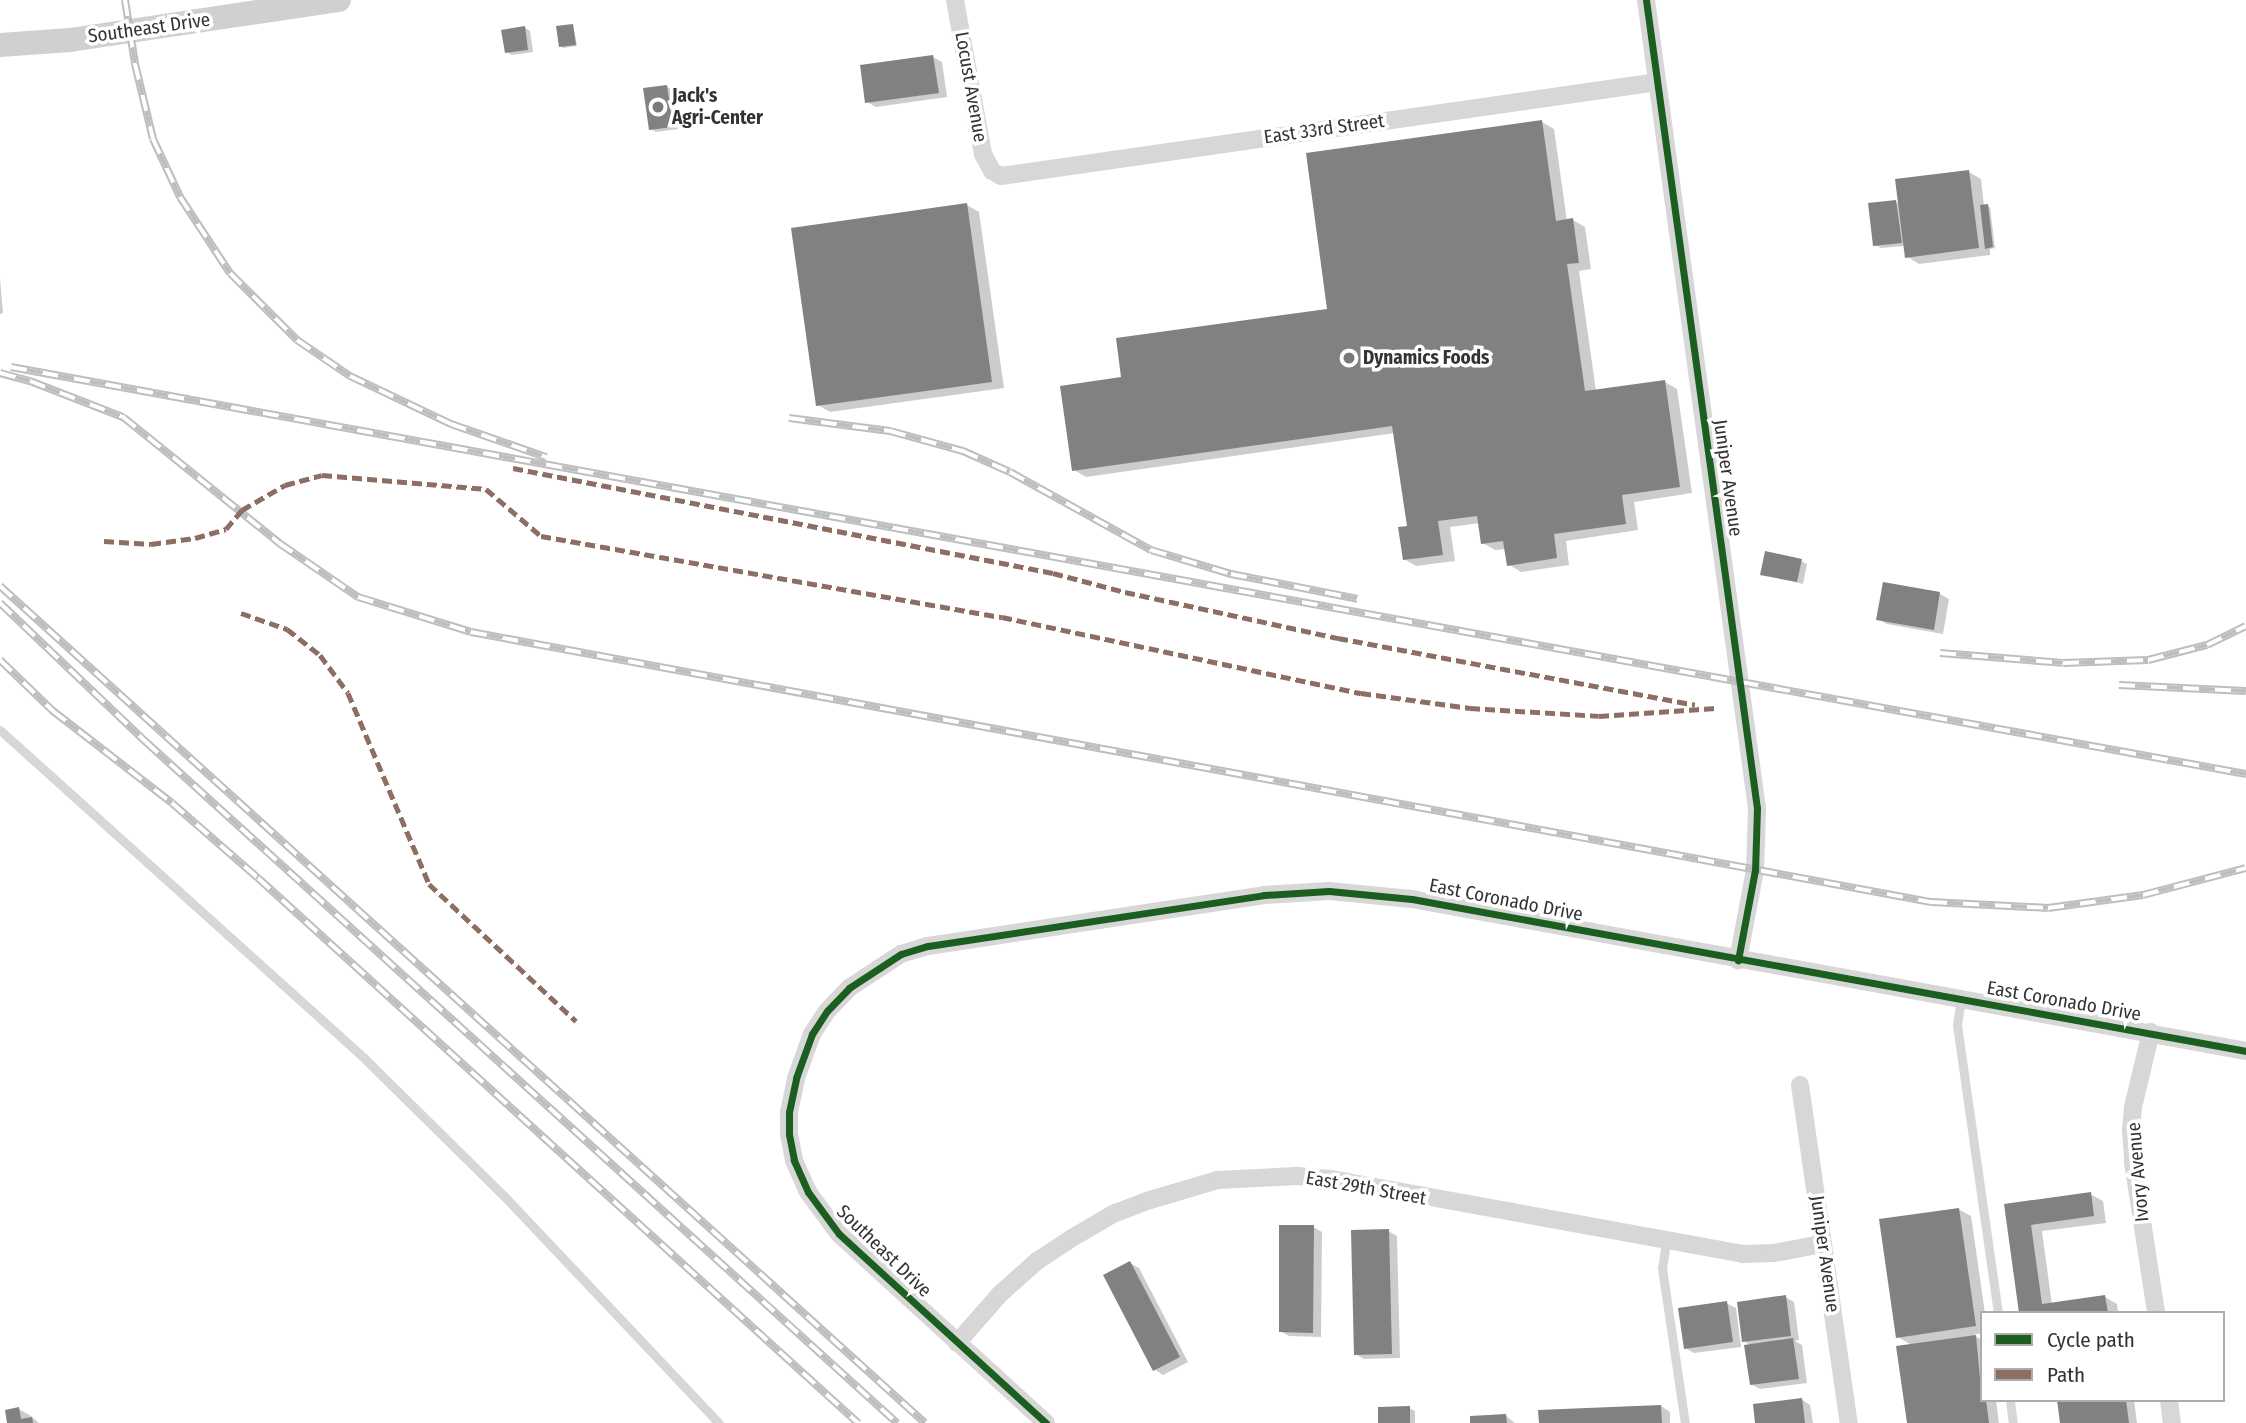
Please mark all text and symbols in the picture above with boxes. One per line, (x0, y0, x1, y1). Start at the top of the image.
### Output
street label: Southeast Drive (87, 8, 211, 48)
street label: Locust Avenue (950, 30, 992, 144)
place label: Jack's Agri-Center (672, 85, 763, 129)
marker: Jack's Agri-Center (650, 99, 666, 115)
street label: East 33rd Street (1262, 109, 1386, 149)
place label: Dynamics Foods (1363, 347, 1489, 369)
marker: Dynamics Foods (1341, 350, 1357, 366)
street label: Juniper Avenue (1709, 418, 1747, 538)
street label: East Coronado Drive (1427, 874, 1585, 926)
street label: East Coronado Drive (1985, 976, 2143, 1026)
street label: Ivory Avenue (2122, 1121, 2154, 1223)
street label: East 29th Street (1304, 1166, 1428, 1210)
street label: Juniper Avenue (1806, 1194, 1844, 1314)
street label: Southeast Drive (832, 1200, 936, 1302)
legend (1980, 1311, 2225, 1402)
text: Cycle path (2047, 1327, 2135, 1353)
text: Path (2047, 1362, 2085, 1388)

